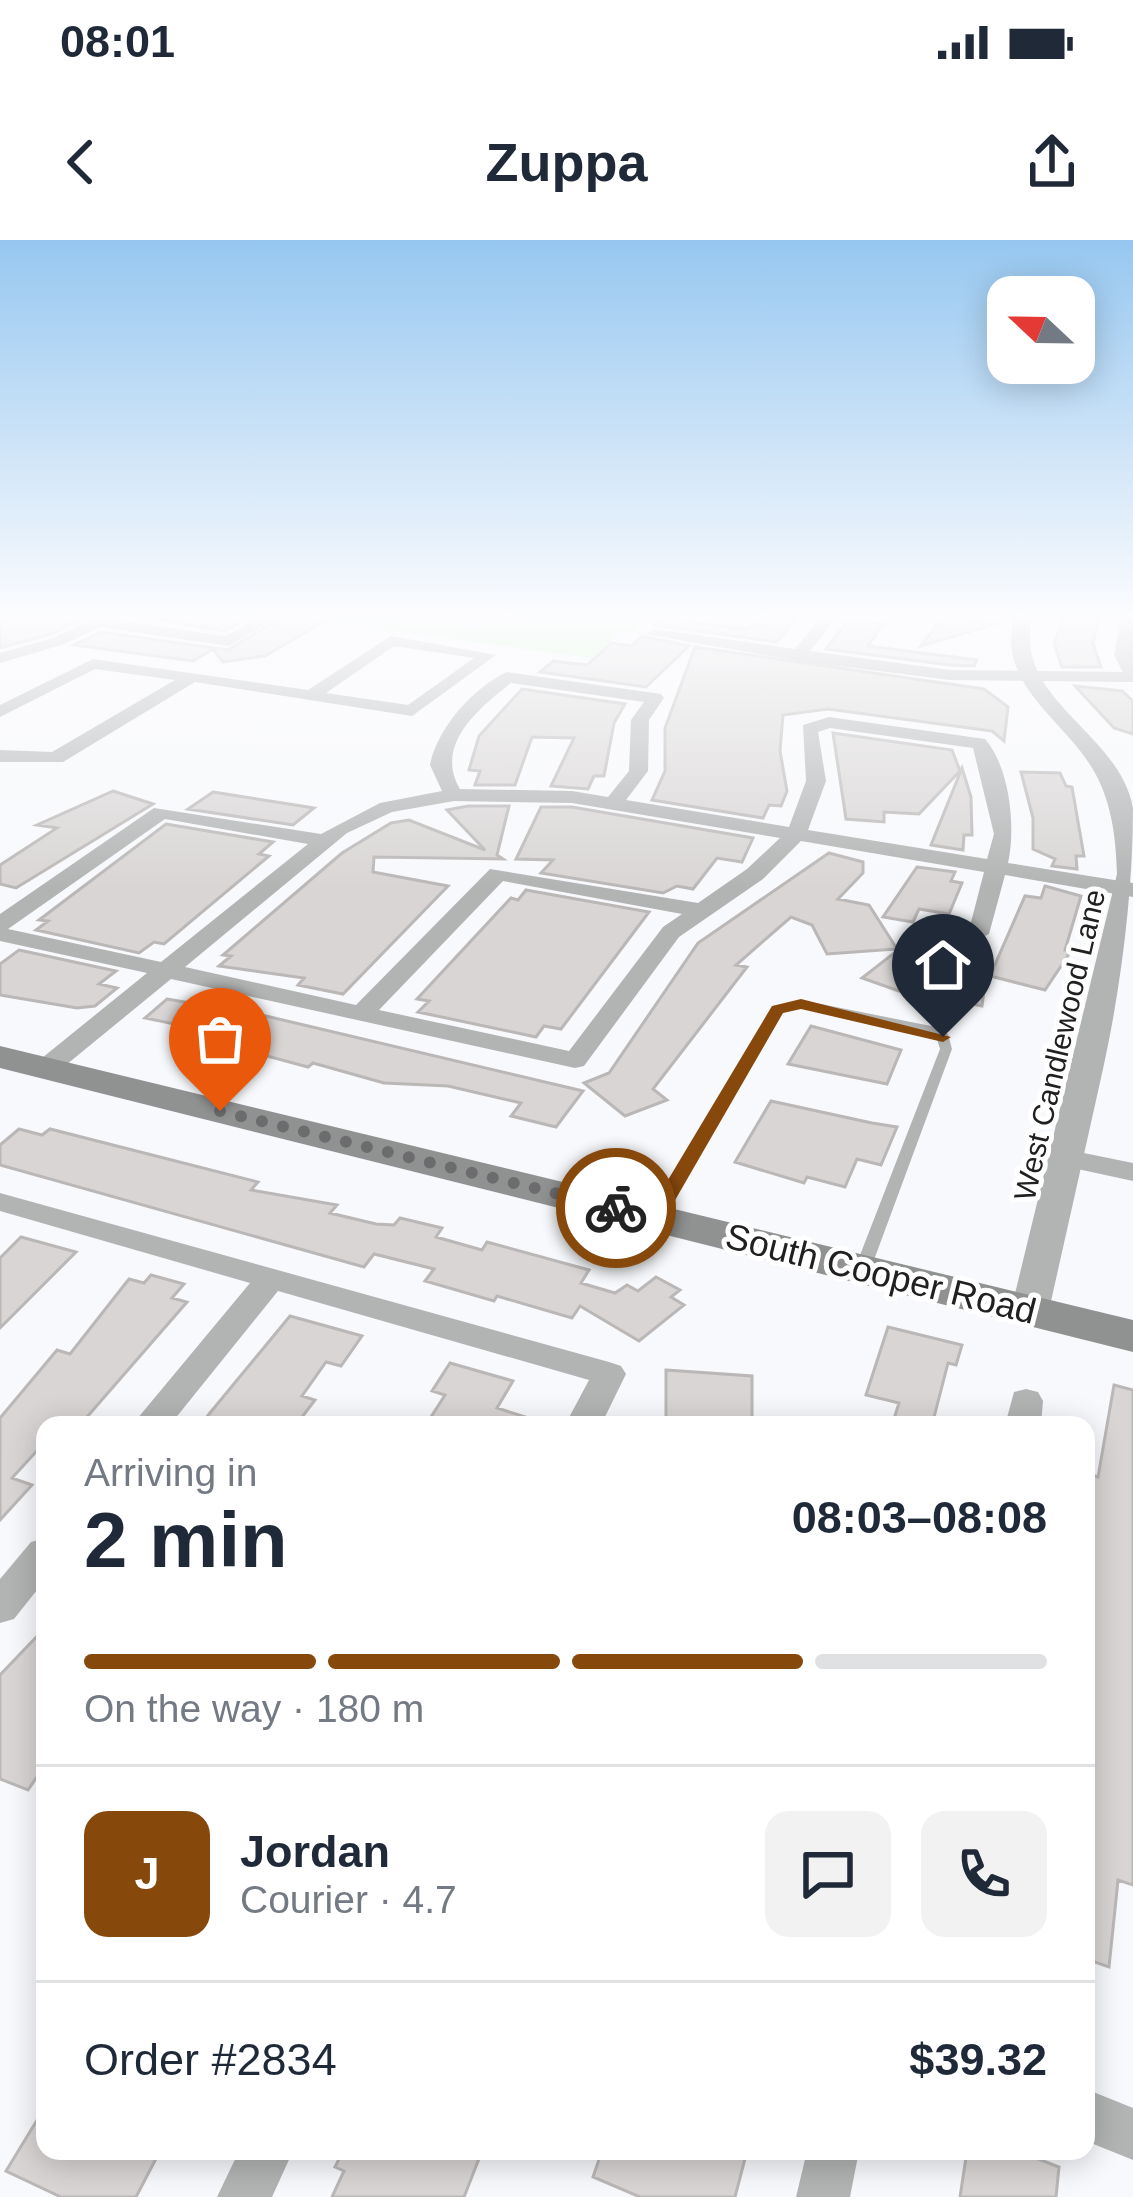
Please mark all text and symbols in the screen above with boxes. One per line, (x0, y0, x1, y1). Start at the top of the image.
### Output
text: 08:01 (60, 16, 175, 67)
icon: back (48, 129, 114, 195)
icon: share (1019, 129, 1085, 195)
text: Zuppa (486, 132, 647, 192)
north arrow (987, 276, 1095, 384)
map controls (987, 276, 1095, 384)
street label: West Candlewood Lane (1008, 886, 1111, 1204)
pin (892, 914, 994, 1037)
icon: home (910, 932, 976, 998)
pin (169, 988, 271, 1111)
icon: bag (187, 1006, 253, 1072)
courier (556, 1148, 676, 1268)
icon: bike (583, 1175, 649, 1241)
street label: South Cooper Road (722, 1215, 1040, 1332)
text: Arriving in (84, 1451, 257, 1494)
text: 08:03–08:08 (792, 1492, 1047, 1543)
text: 2 min (84, 1496, 288, 1584)
text: On the way · 180 m (84, 1687, 424, 1730)
button: chat (765, 1811, 891, 1937)
button: phone (921, 1811, 1047, 1937)
text: Jordan (240, 1826, 390, 1877)
text: J (134, 1848, 160, 1899)
text: Courier · 4.7 (240, 1878, 457, 1921)
text: Order #2834 (84, 2034, 337, 2085)
text: $39.32 (909, 2034, 1047, 2085)

